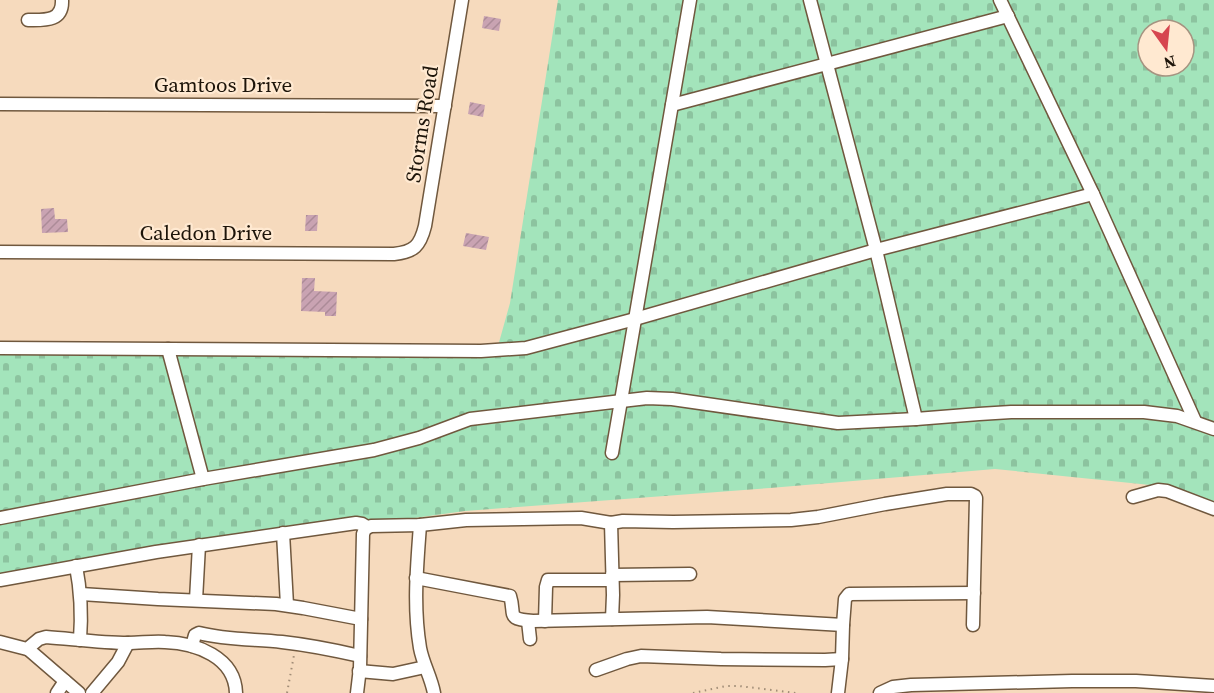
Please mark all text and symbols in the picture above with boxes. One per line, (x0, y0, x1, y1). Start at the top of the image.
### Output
north arrow (1136, 18, 1196, 78)
text: N (1161, 50, 1178, 75)
street label: Storms Road (398, 63, 445, 185)
street label: Gamtoos Drive (154, 70, 292, 99)
street label: Caledon Drive (140, 218, 272, 247)

